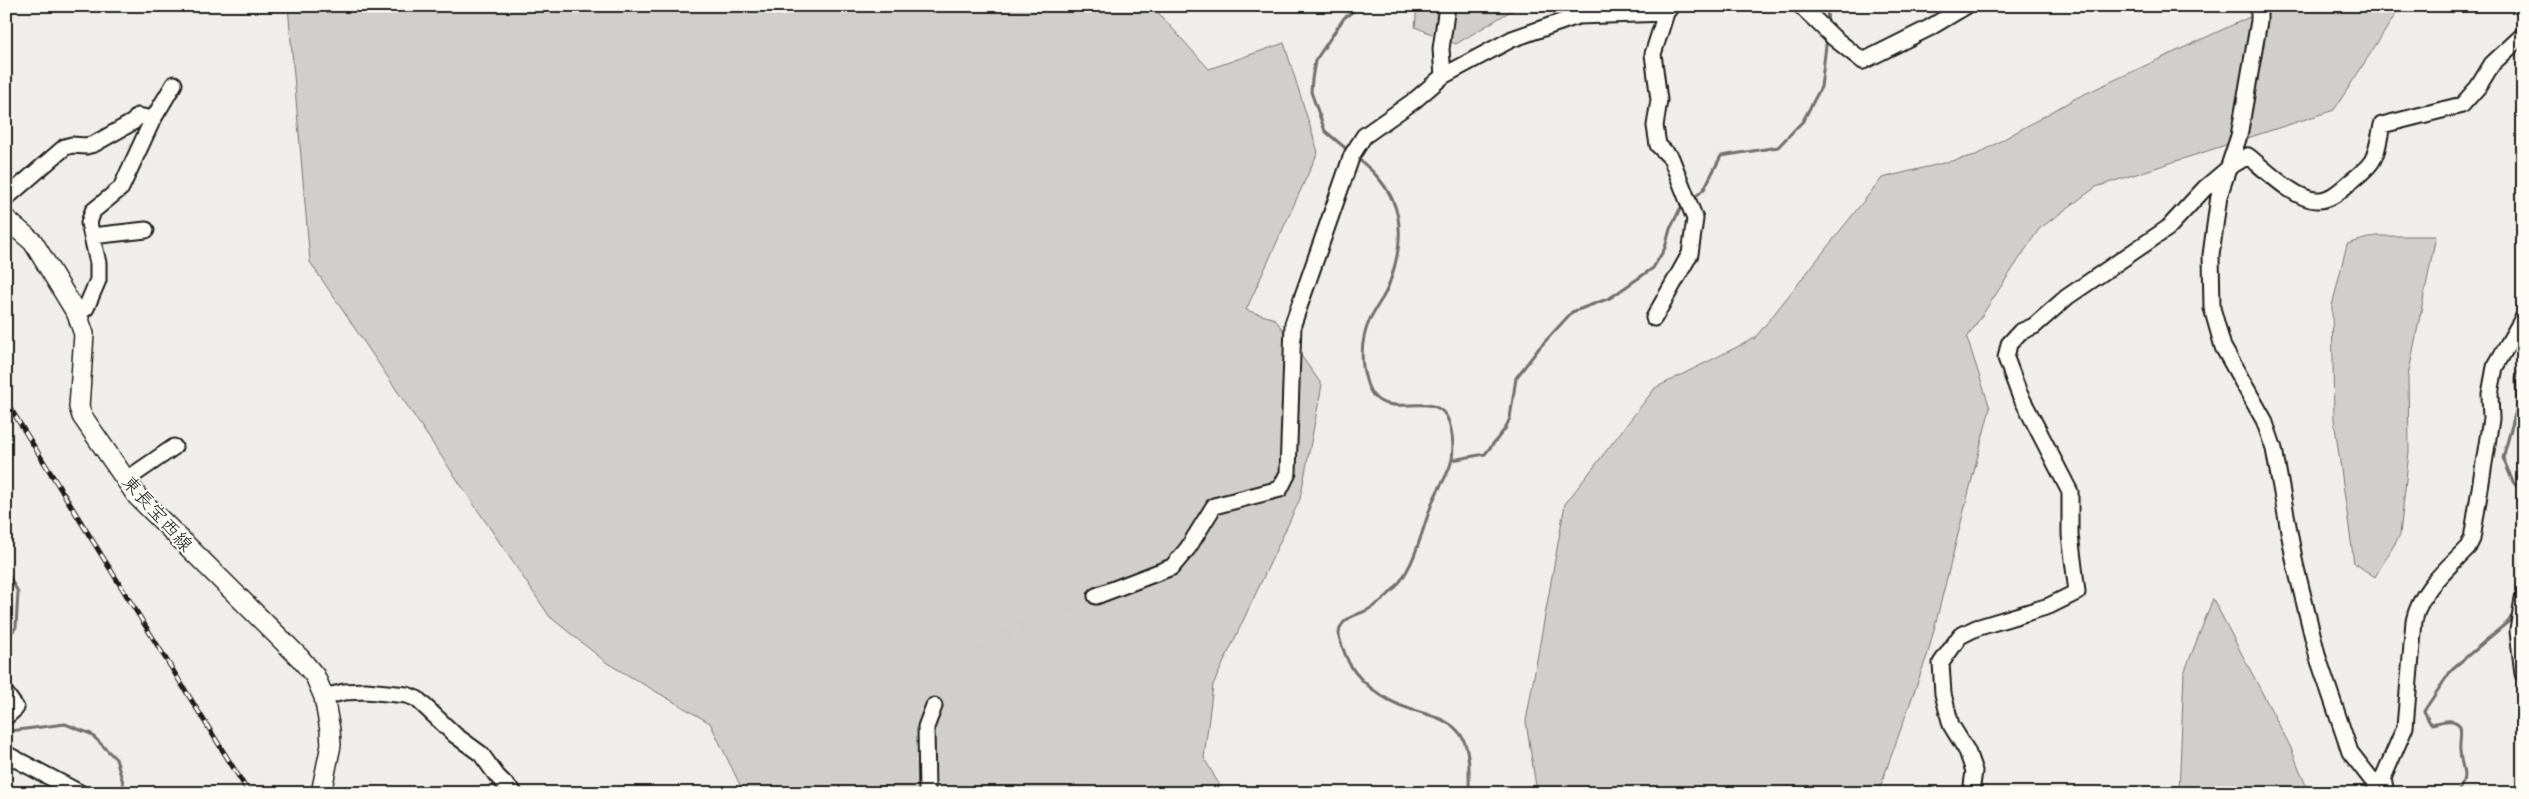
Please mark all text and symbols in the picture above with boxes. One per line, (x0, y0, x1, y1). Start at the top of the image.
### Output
street label: 東長宝西線 (115, 472, 196, 558)

